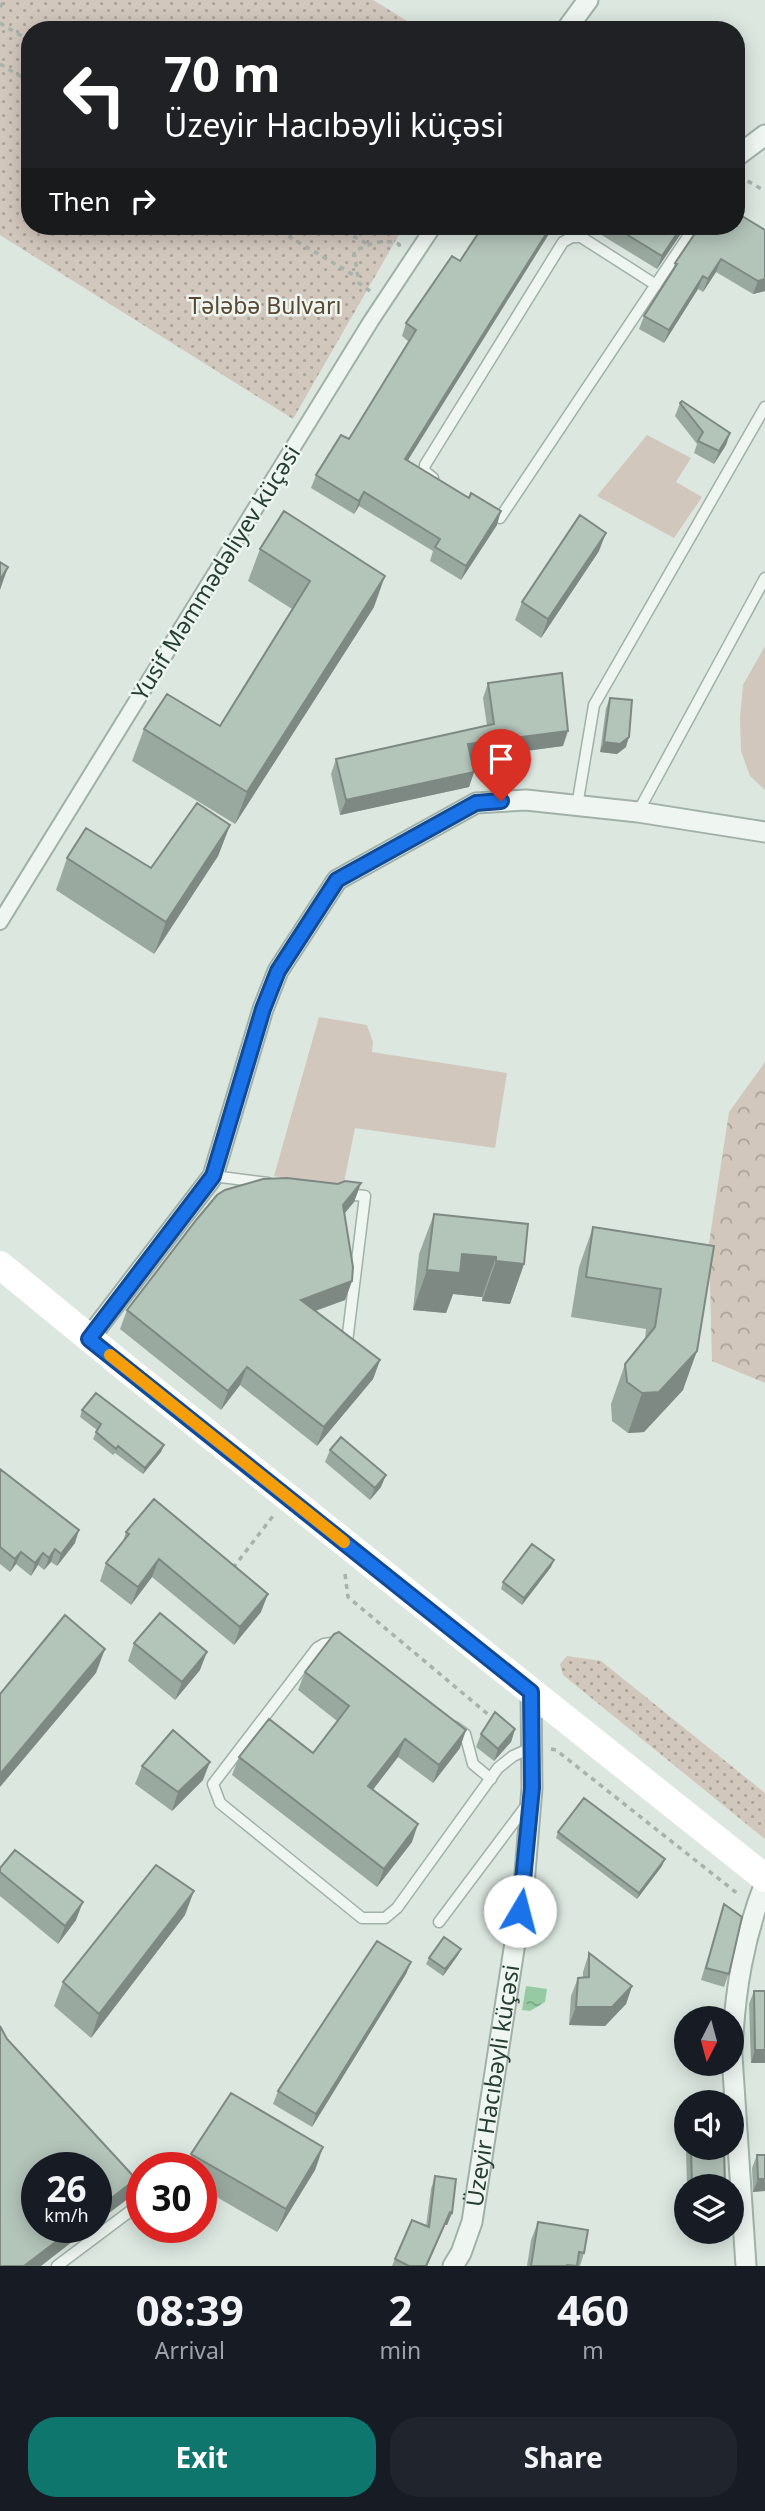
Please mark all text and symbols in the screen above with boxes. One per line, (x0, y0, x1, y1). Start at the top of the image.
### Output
text: 70 m (164, 40, 281, 106)
icon: left (49, 49, 140, 140)
text: Üzeyir Hacıbəyli küçəsi (164, 103, 504, 146)
icon: right (124, 182, 162, 220)
text: Then (49, 183, 110, 219)
park label: Tələbə Bulvarı (189, 289, 341, 321)
street label: Yusif Məmmədəliyev küçəsi (123, 439, 307, 706)
pin (471, 729, 531, 801)
icon: arrive (482, 740, 520, 778)
position arrow (483, 1874, 557, 1948)
street label: Üzeyir Hacıbəyli küçəsi (458, 1962, 526, 2209)
north arrow (674, 2006, 744, 2076)
map controls (674, 2006, 744, 2244)
button: sound (674, 2090, 744, 2160)
speed limit sign: 30 (126, 2152, 217, 2243)
text: 26 (46, 2165, 87, 2212)
button: layers (674, 2174, 744, 2244)
text: km/h (44, 2203, 89, 2227)
text: 08:39 (136, 2281, 244, 2338)
text: 2 (388, 2281, 412, 2338)
text: 460 (557, 2281, 629, 2338)
text: Arrival (155, 2334, 225, 2366)
text: min (380, 2334, 421, 2366)
text: m (582, 2334, 604, 2366)
button: Exit (28, 2417, 376, 2497)
button: Share (390, 2417, 737, 2497)

